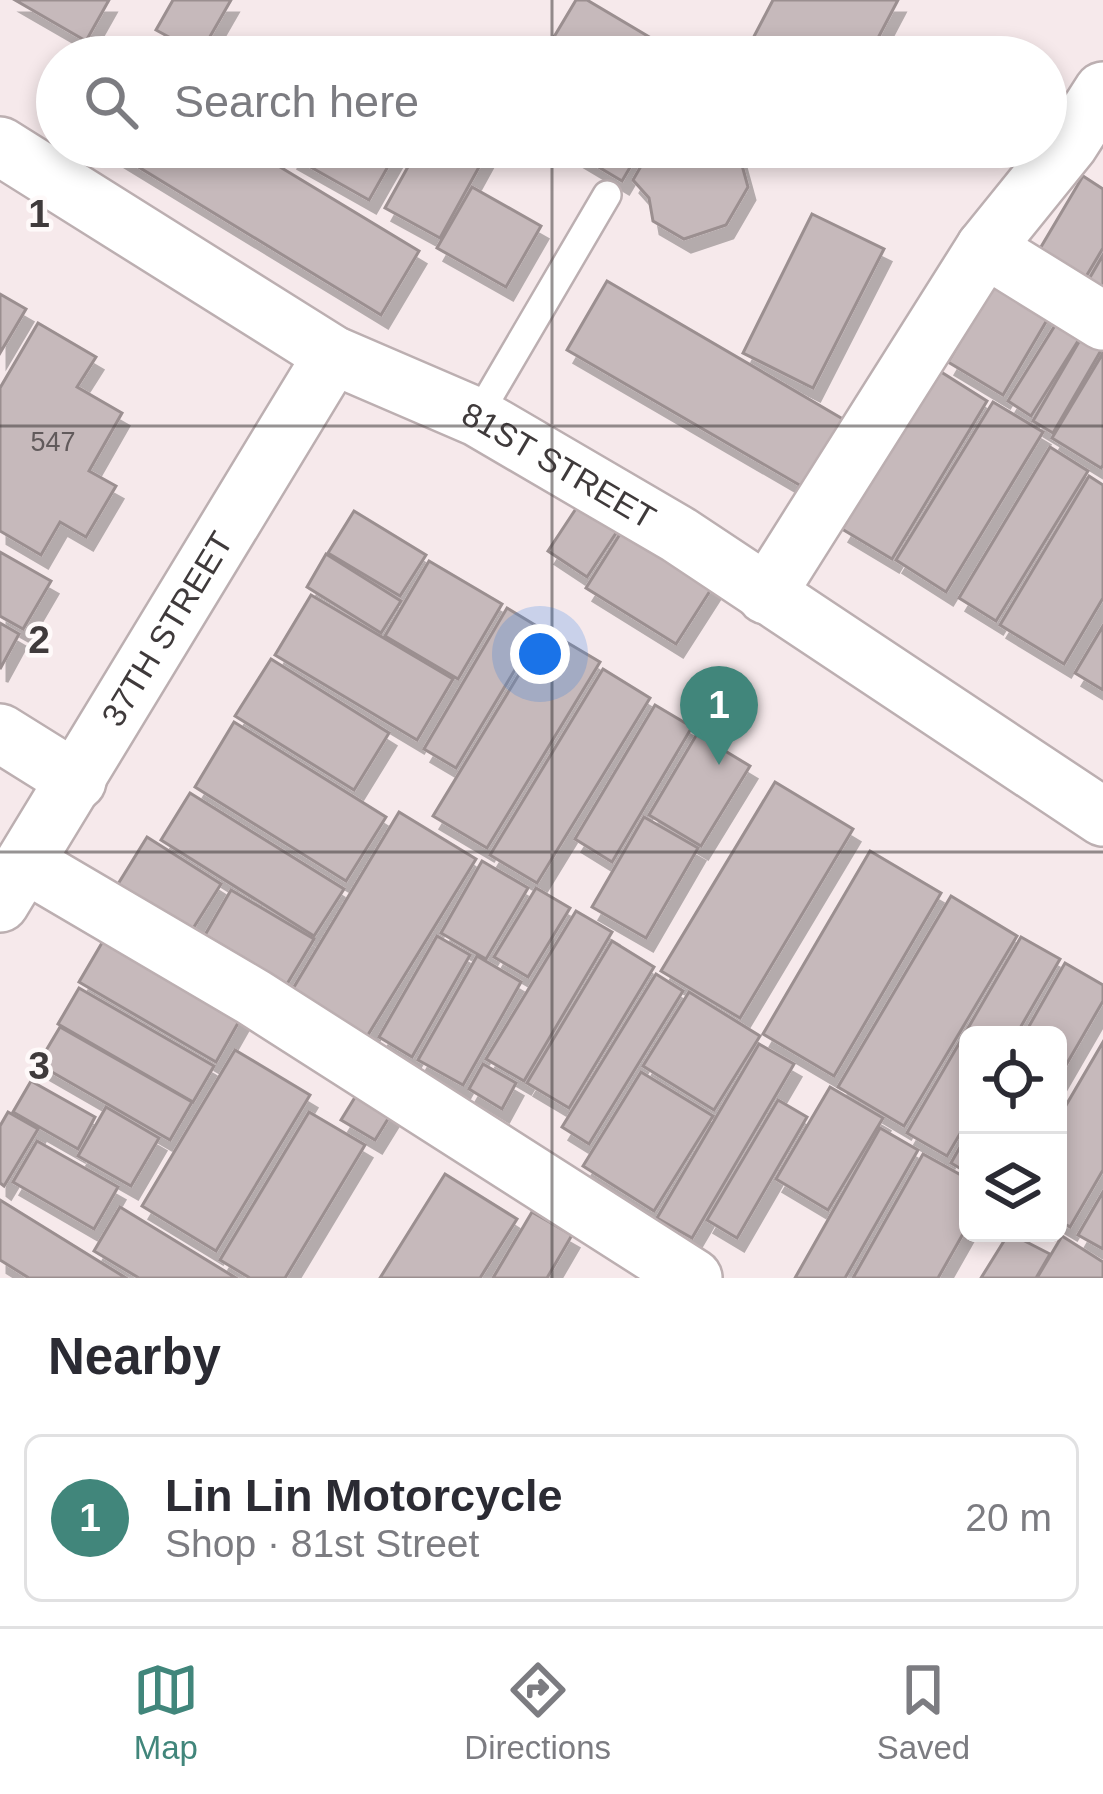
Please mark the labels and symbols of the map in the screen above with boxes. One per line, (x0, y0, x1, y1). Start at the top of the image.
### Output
text: 1 (28, 192, 50, 235)
street label: 81ST STREET (457, 395, 662, 536)
house number: 547 (30, 427, 76, 457)
street label: 37TH STREET (94, 525, 240, 732)
text: 2 (28, 618, 50, 661)
your location (510, 624, 570, 684)
pin: 1 (680, 666, 758, 765)
text: 3 (28, 1044, 50, 1087)

